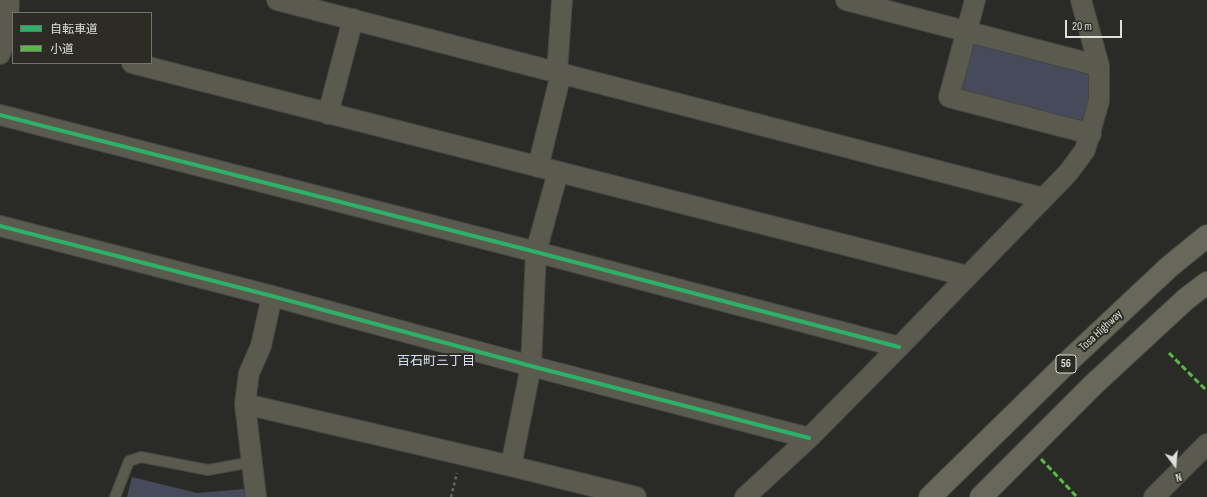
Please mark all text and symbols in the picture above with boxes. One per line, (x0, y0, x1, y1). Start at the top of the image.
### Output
legend (12, 12, 152, 64)
scale bar (1067, 12, 1124, 38)
text: 20 m (1072, 19, 1092, 34)
text: 自転車道 (50, 22, 98, 37)
text: 小道 (50, 42, 74, 57)
street label: Tosa Highway (1076, 307, 1126, 355)
district label: 百石町三丁目 (397, 354, 475, 370)
road number: 56 (1056, 355, 1076, 373)
north arrow (1155, 445, 1195, 485)
text: N (1174, 470, 1183, 484)

